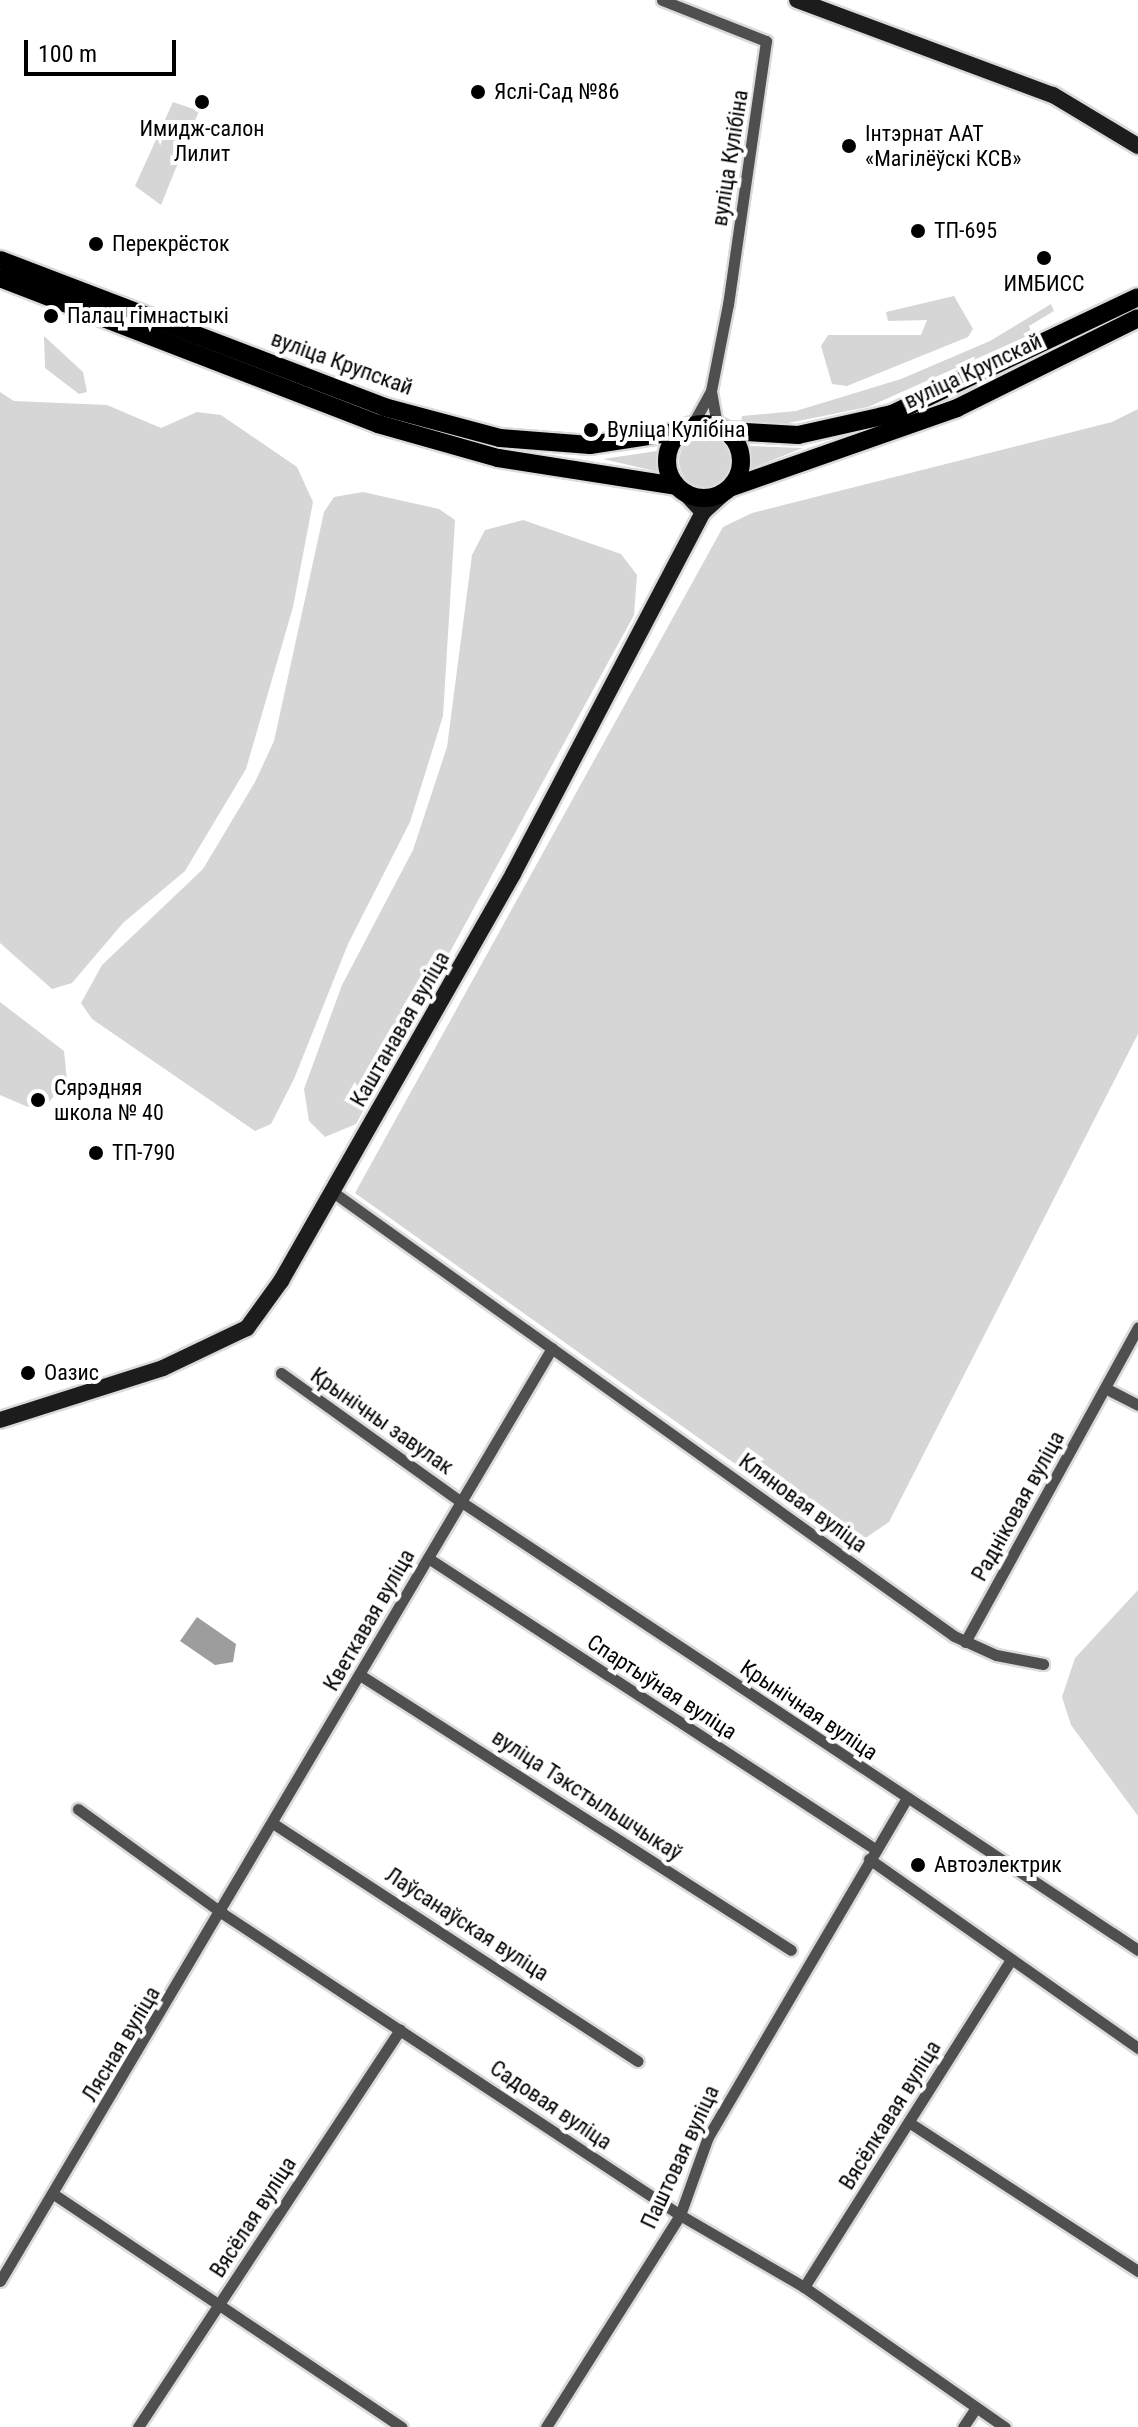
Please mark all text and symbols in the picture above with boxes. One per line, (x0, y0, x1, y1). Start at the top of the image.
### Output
scale bar (28, 24, 180, 74)
text: 100 m (38, 40, 97, 68)
place label: Яслі-Сад №86 (494, 79, 619, 105)
marker: Яслі-Сад №86 (469, 83, 487, 101)
street label: вуліца Кулібіна (706, 88, 754, 228)
marker: Имидж-салон Лилит (193, 93, 211, 111)
place label: Имидж-салон Лилит (139, 115, 265, 166)
place label: Інтэрнат ААТ «Магілёўскі КСВ» (865, 120, 1022, 172)
marker: Інтэрнат ААТ «Магілёўскі КСВ» (840, 137, 858, 155)
place label: ТП-695 (934, 218, 997, 244)
marker: ТП-695 (909, 222, 927, 240)
place label: Перекрёсток (112, 231, 230, 257)
marker: Перекрёсток (87, 235, 105, 253)
marker: ИМБИСС (1035, 249, 1053, 267)
place label: ИМБИСС (1004, 271, 1084, 297)
place label: Палац гімнастыкі (67, 303, 229, 329)
marker: Палац гімнастыкі (42, 307, 60, 325)
street label: вуліца Крупскай (268, 325, 416, 401)
street label: вуліца Крупскай (900, 328, 1046, 414)
place label: Вуліца Кулібіна (607, 417, 745, 443)
marker: Вуліца Кулібіна (582, 421, 600, 439)
street label: Каштанавая вуліца (345, 947, 455, 1111)
place label: Сярэдняя школа № 40 (54, 1074, 164, 1126)
marker: Сярэдняя школа № 40 (29, 1091, 47, 1109)
place label: ТП-790 (112, 1140, 175, 1166)
marker: ТП-790 (87, 1144, 105, 1162)
place label: Оазис (44, 1360, 99, 1386)
street label: Крынічны завулак (306, 1362, 458, 1480)
marker: Оазис (19, 1364, 37, 1382)
street label: Радніковая вуліца (966, 1426, 1070, 1586)
street label: Кляновая вуліца (734, 1448, 872, 1558)
street label: Кветкавая вуліца (318, 1544, 420, 1696)
street label: Спартыўная вуліца (582, 1629, 742, 1745)
street label: Крынічная вуліца (735, 1654, 883, 1766)
street label: вуліца Тэкстыльшчыкаў (487, 1724, 687, 1866)
place label: Автоэлектрик (934, 1852, 1062, 1878)
marker: Автоэлектрик (909, 1856, 927, 1874)
street label: Лаўсанаўская вуліца (380, 1861, 554, 1987)
street label: Лясная вуліца (76, 1982, 166, 2106)
street label: Вясёлкавая вуліца (834, 2036, 946, 2194)
street label: Садовая вуліца (485, 2055, 617, 2155)
street label: Паштовая вуліца (635, 2081, 725, 2233)
street label: Вясёлая вуліца (204, 2152, 302, 2282)

